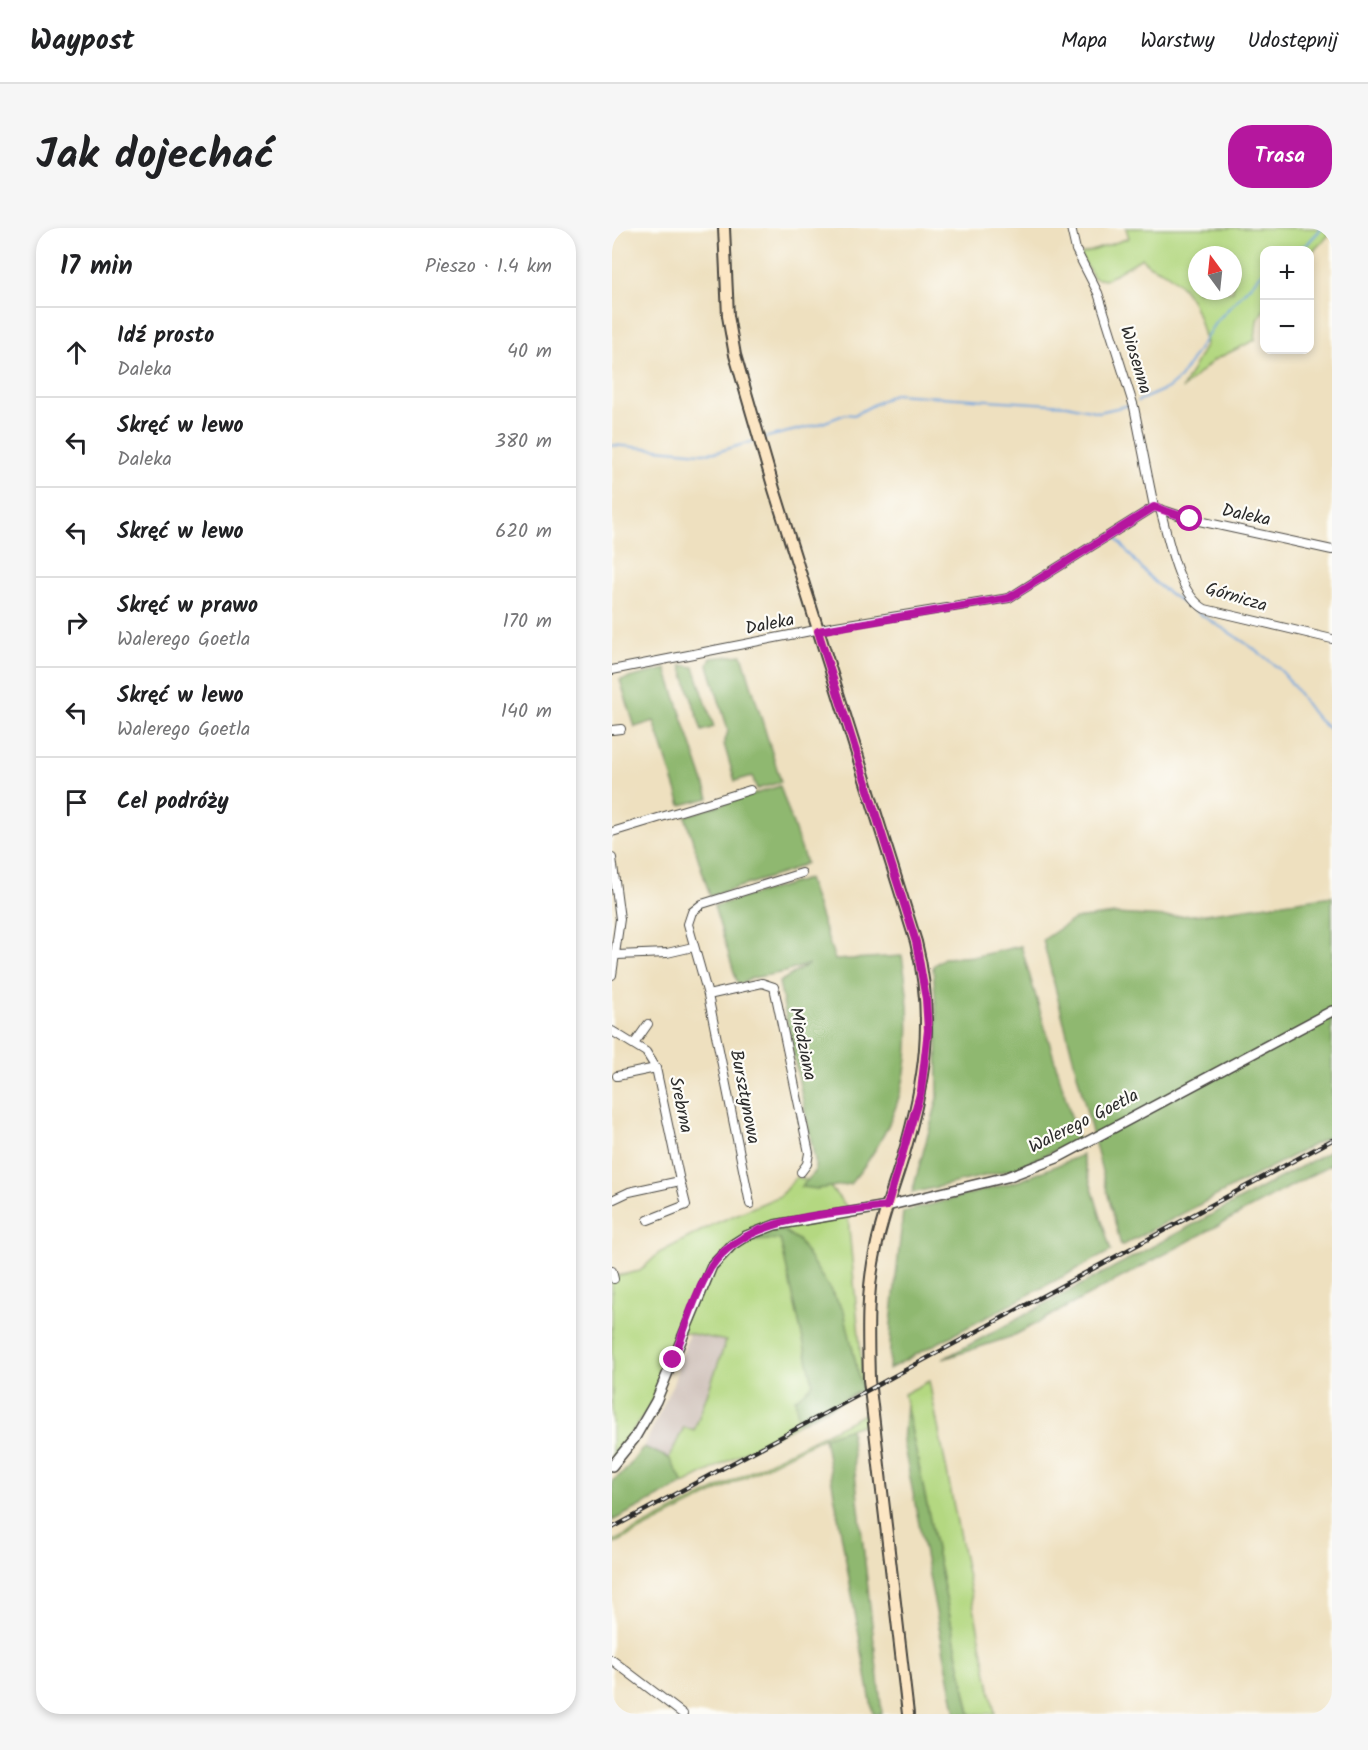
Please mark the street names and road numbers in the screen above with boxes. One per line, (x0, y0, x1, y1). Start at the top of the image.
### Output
street label: Wiosenna (1111, 322, 1159, 398)
street label: Daleka (1219, 497, 1273, 535)
street label: Górnicza (1201, 575, 1271, 621)
street label: Daleka (743, 606, 797, 644)
street label: Miedziana (780, 1005, 824, 1083)
street label: Bursztynowa (721, 1047, 767, 1147)
street label: Srebrna (660, 1074, 700, 1136)
street label: Walerego Goetla (1024, 1082, 1144, 1162)

